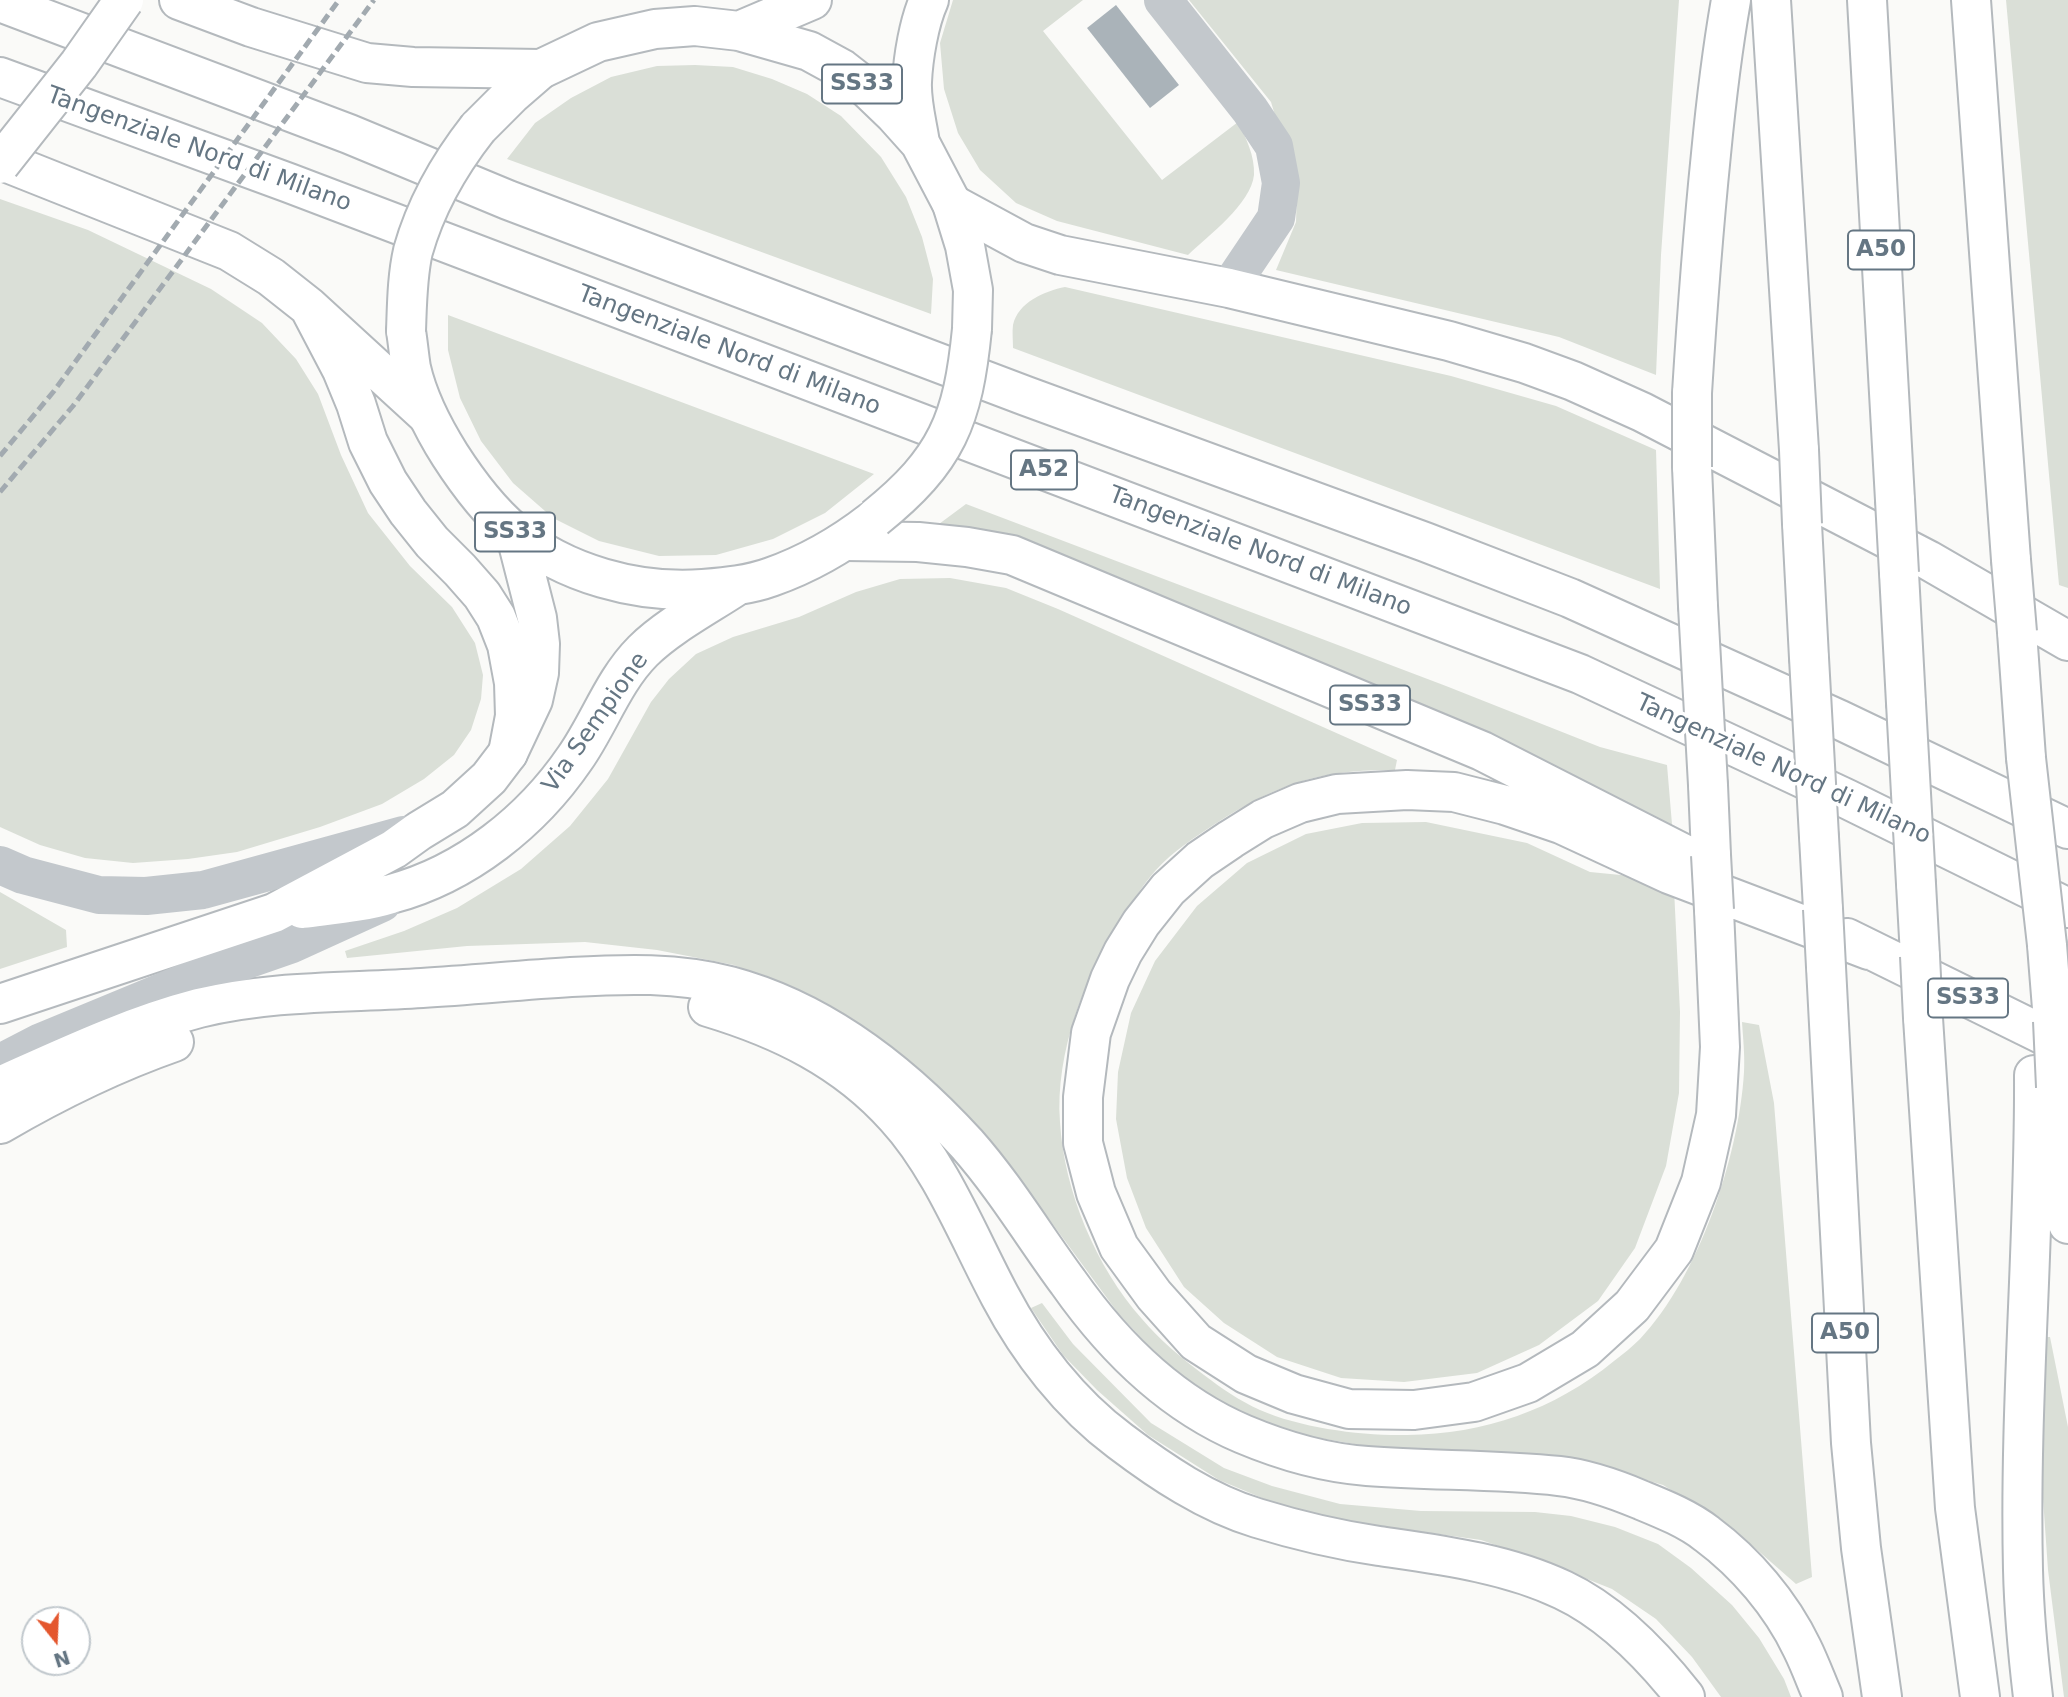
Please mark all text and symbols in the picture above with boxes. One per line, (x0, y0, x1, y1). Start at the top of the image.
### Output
road number: SS33 (822, 64, 902, 104)
street label: Tangenziale Nord di Milano (43, 81, 355, 219)
road number: A50 (1848, 230, 1914, 270)
street label: Tangenziale Nord di Milano (574, 280, 884, 422)
road number: A52 (1011, 450, 1077, 490)
street label: Tangenziale Nord di Milano (1105, 481, 1415, 623)
road number: SS33 (475, 512, 555, 552)
street label: Via Sempione (537, 647, 655, 799)
road number: SS33 (1330, 685, 1410, 724)
street label: Tangenziale Nord di Milano (1631, 689, 1935, 851)
road number: SS33 (1928, 979, 2008, 1018)
road number: A50 (1812, 1314, 1878, 1352)
north arrow (21, 1606, 91, 1676)
text: N (51, 1646, 73, 1672)

